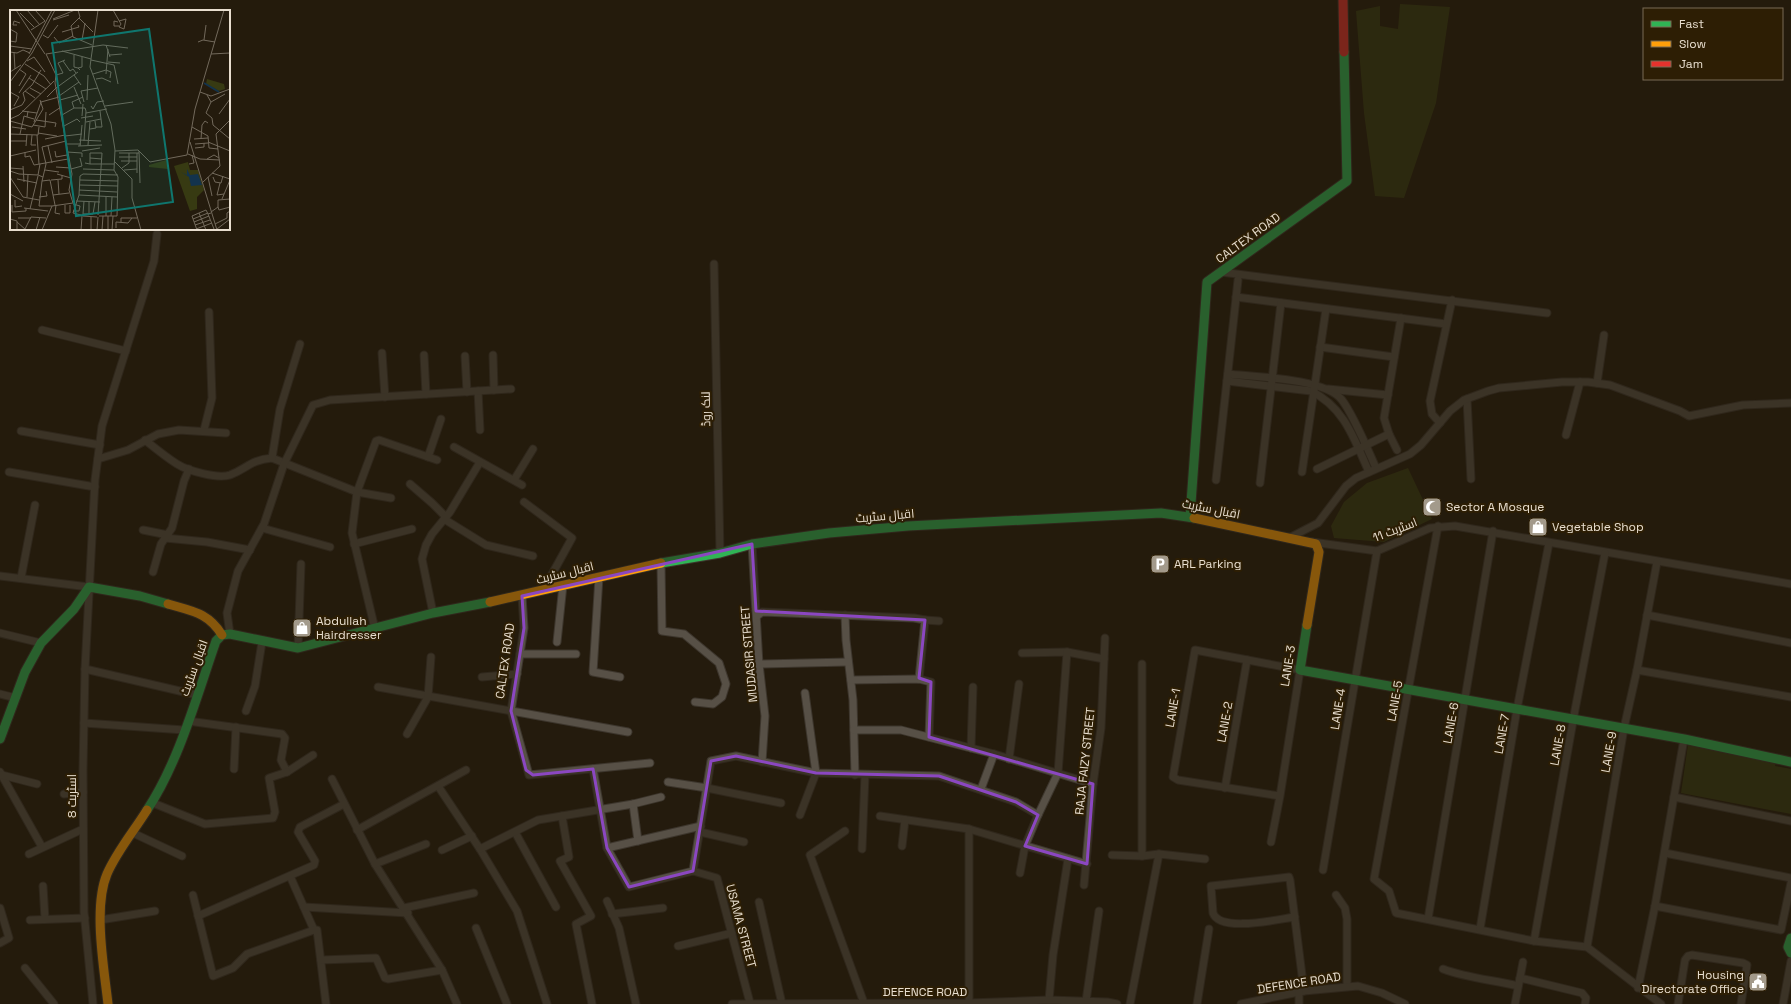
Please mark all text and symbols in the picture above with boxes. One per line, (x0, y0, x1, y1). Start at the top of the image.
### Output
legend (1643, 8, 1783, 80)
inset map (10, 10, 230, 230)
text: Fast (1679, 16, 1704, 32)
text: Slow (1679, 36, 1706, 52)
text: Jam (1679, 56, 1703, 72)
street label: CALTEX ROAD (1212, 209, 1284, 267)
street label: لنک روڈ (698, 391, 714, 427)
street label: اقبال سٹریٹ (1181, 496, 1241, 522)
mosque icon: Sector A Mosque (1421, 496, 1443, 518)
place label: Sector A Mosque (1446, 499, 1544, 515)
street label: اقبال سٹریٹ (855, 505, 915, 527)
street label: اسٹریٹ 11 (1370, 514, 1420, 546)
shop icon: Vegetable Shop (1527, 516, 1549, 538)
place label: Vegetable Shop (1552, 519, 1644, 535)
parking icon: ARL Parking (1149, 553, 1171, 575)
place label: ARL Parking (1174, 556, 1241, 572)
street label: اقبال سٹریٹ (535, 558, 595, 588)
street label: MUDASIR STREET (737, 605, 761, 703)
place label: Abdullah Hairdresser (316, 613, 382, 643)
shop icon: Abdullah Hairdresser (291, 617, 313, 639)
street label: CALTEX ROAD (492, 622, 518, 700)
street label: اقبال سٹریٹ (176, 638, 212, 698)
street label: LANE-3 (1277, 644, 1299, 688)
street label: LANE-5 (1384, 679, 1406, 723)
street label: LANE-1 (1162, 687, 1184, 729)
street label: LANE-4 (1327, 687, 1349, 731)
street label: LANE-2 (1214, 700, 1236, 744)
street label: LANE-6 (1440, 701, 1462, 745)
street label: RAJA FAIZY STREET (1071, 706, 1099, 816)
street label: LANE-7 (1491, 713, 1513, 755)
street label: LANE-8 (1546, 723, 1570, 767)
street label: LANE-9 (1598, 730, 1620, 774)
street label: اسٹریٹ 8 (64, 774, 80, 818)
street label: USAMA STREET (722, 882, 760, 970)
place label: Housing Directorate Office (1642, 967, 1744, 997)
street label: DEFENCE ROAD (1256, 968, 1342, 998)
public building icon: Housing Directorate Office (1747, 971, 1769, 993)
street label: DEFENCE ROAD (883, 984, 967, 1000)

